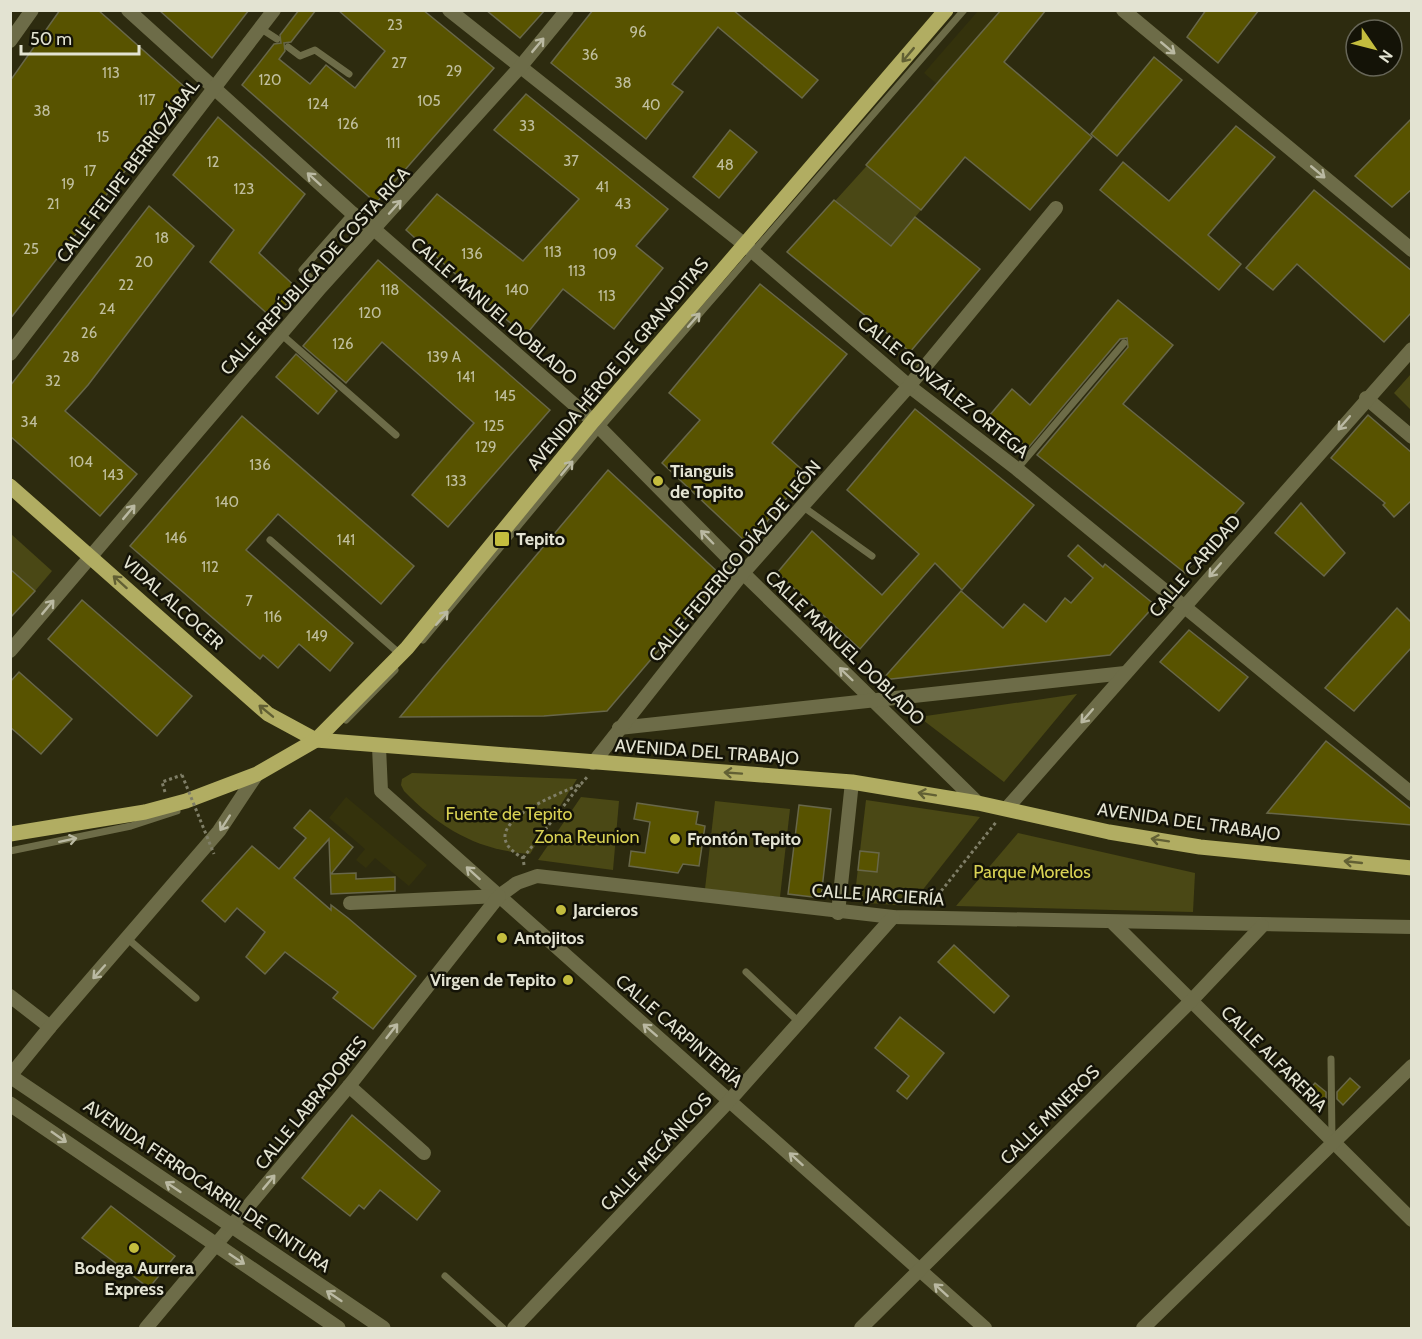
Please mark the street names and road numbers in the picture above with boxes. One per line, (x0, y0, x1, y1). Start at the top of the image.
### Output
street label: CALLE FELIPE BERRIOZÁBAL (52, 75, 204, 267)
street label: CALLE REPÚBLICA DE COSTA RICA (216, 162, 414, 380)
street label: CALLE MANUEL DOBLADO (406, 233, 582, 389)
street label: AVENIDA HÉROE DE GRANADITAS (523, 253, 713, 475)
street label: CALLE GONZÁLEZ ORTEGA (853, 311, 1033, 463)
street label: CALLE FEDERICO DÍAZ DE LEÓN (644, 456, 826, 666)
street label: CALLE CARIDAD (1144, 510, 1246, 622)
street label: VIDAL ALCOCER (118, 552, 228, 654)
street label: CALLE MANUEL DOBLADO (761, 566, 930, 730)
street label: AVENIDA DEL TRABAJO (614, 735, 800, 769)
street label: AVENIDA DEL TRABAJO (1096, 798, 1282, 846)
street label: CALLE JARCIERÍA (811, 879, 945, 911)
street label: CALLE CARPINTERÍA (611, 970, 747, 1092)
street label: CALLE ALFARERIA (1216, 1001, 1332, 1117)
street label: CALLE LABRADORES (250, 1032, 372, 1174)
street label: CALLE MINEROS (996, 1061, 1104, 1169)
street label: CALLE MECÁNICOS (596, 1088, 716, 1216)
street label: AVENIDA FERROCARRIL DE CINTURA (79, 1095, 335, 1277)

